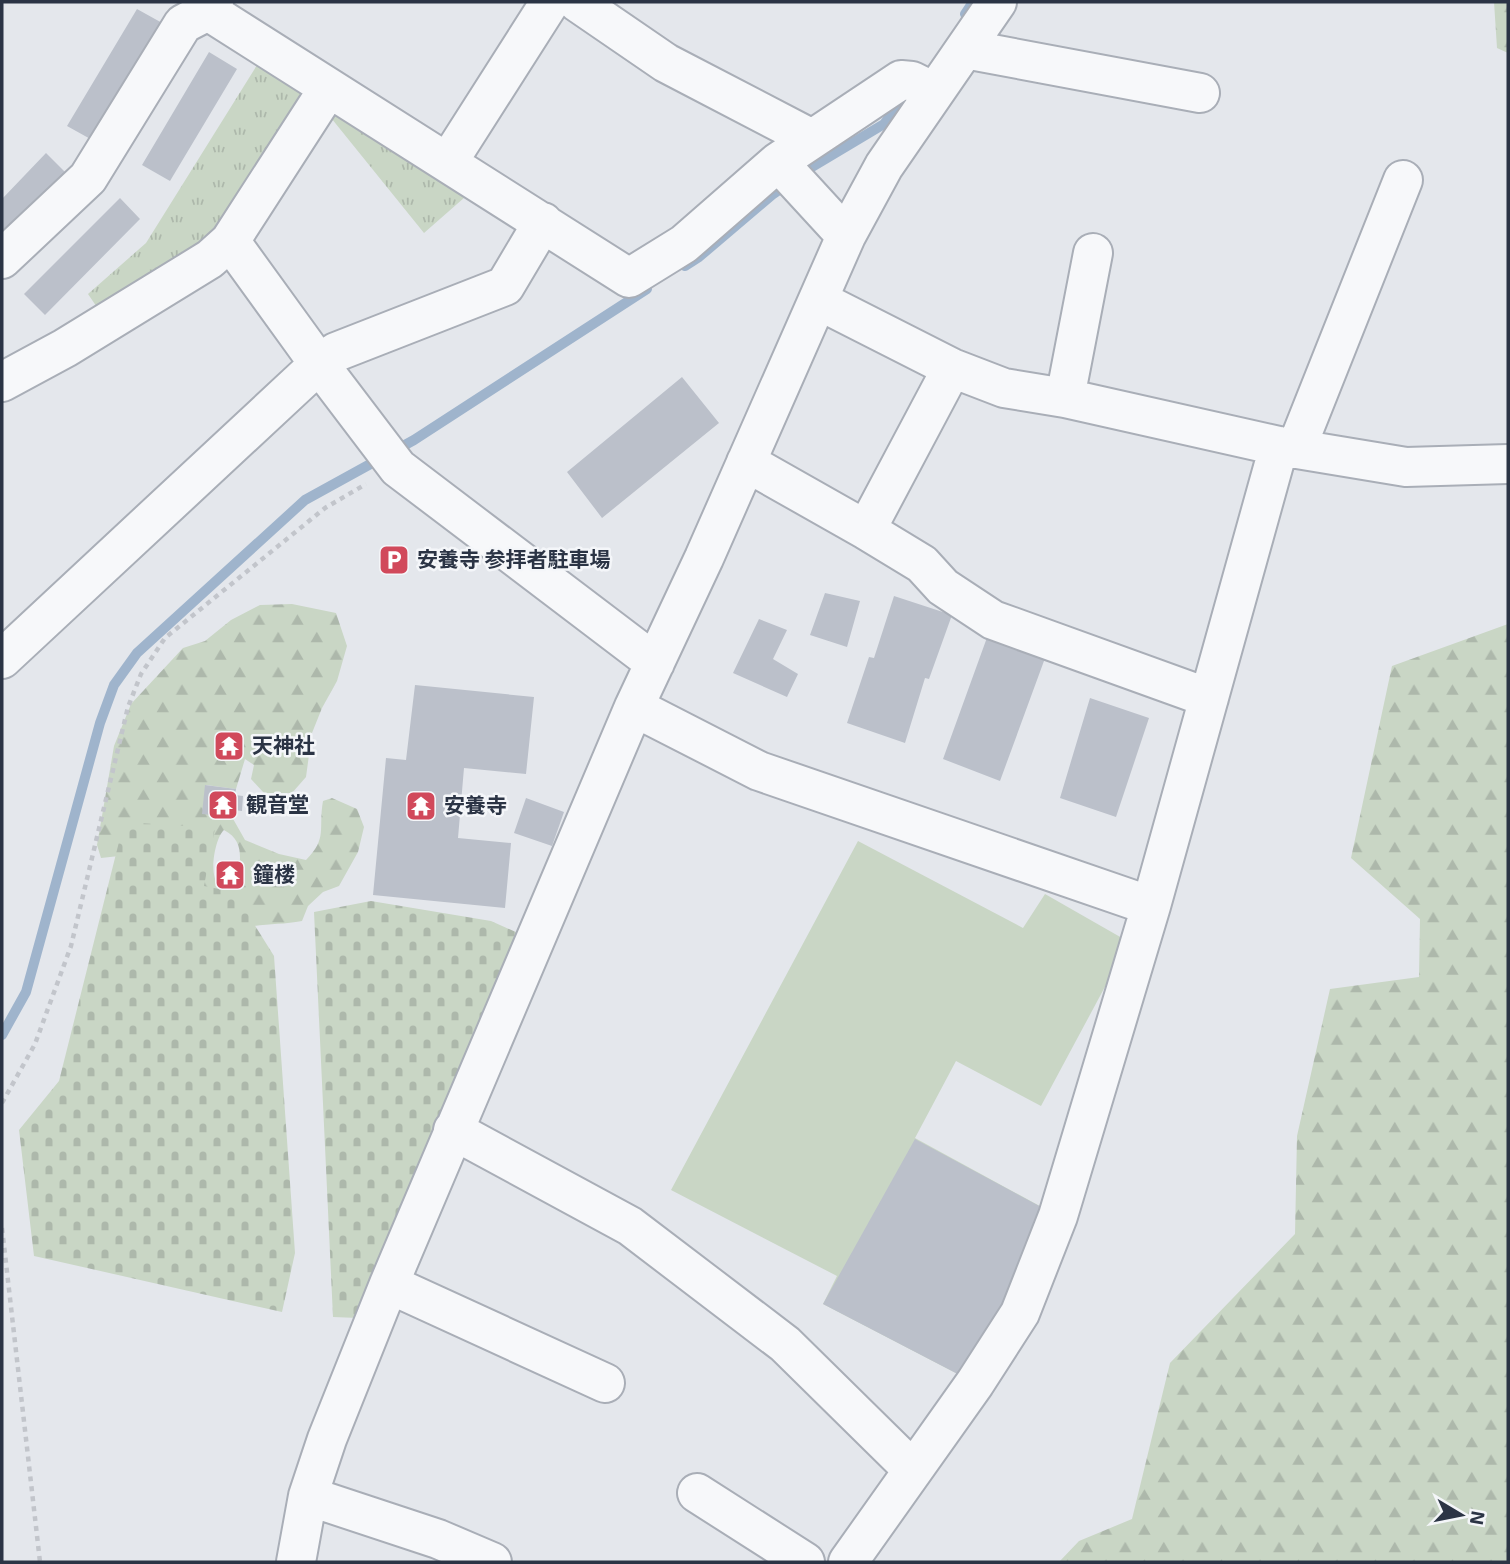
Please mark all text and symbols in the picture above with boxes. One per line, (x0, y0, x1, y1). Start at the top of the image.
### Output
parking icon: 安養寺 参拝者駐車場 (377, 543, 411, 577)
place label: 安養寺 参拝者駐車場 (417, 546, 611, 571)
temple icon: 天神社 (212, 729, 246, 763)
place label: 天神社 (252, 732, 315, 757)
temple icon: 観音堂 (206, 788, 240, 822)
temple icon: 安養寺 (404, 789, 438, 823)
place label: 観音堂 (246, 791, 309, 816)
place label: 安養寺 (444, 792, 507, 817)
temple icon: 鐘楼 (213, 858, 247, 892)
place label: 鐘楼 (253, 861, 295, 886)
north arrow (1426, 1480, 1496, 1550)
text: N (1466, 1509, 1491, 1527)

